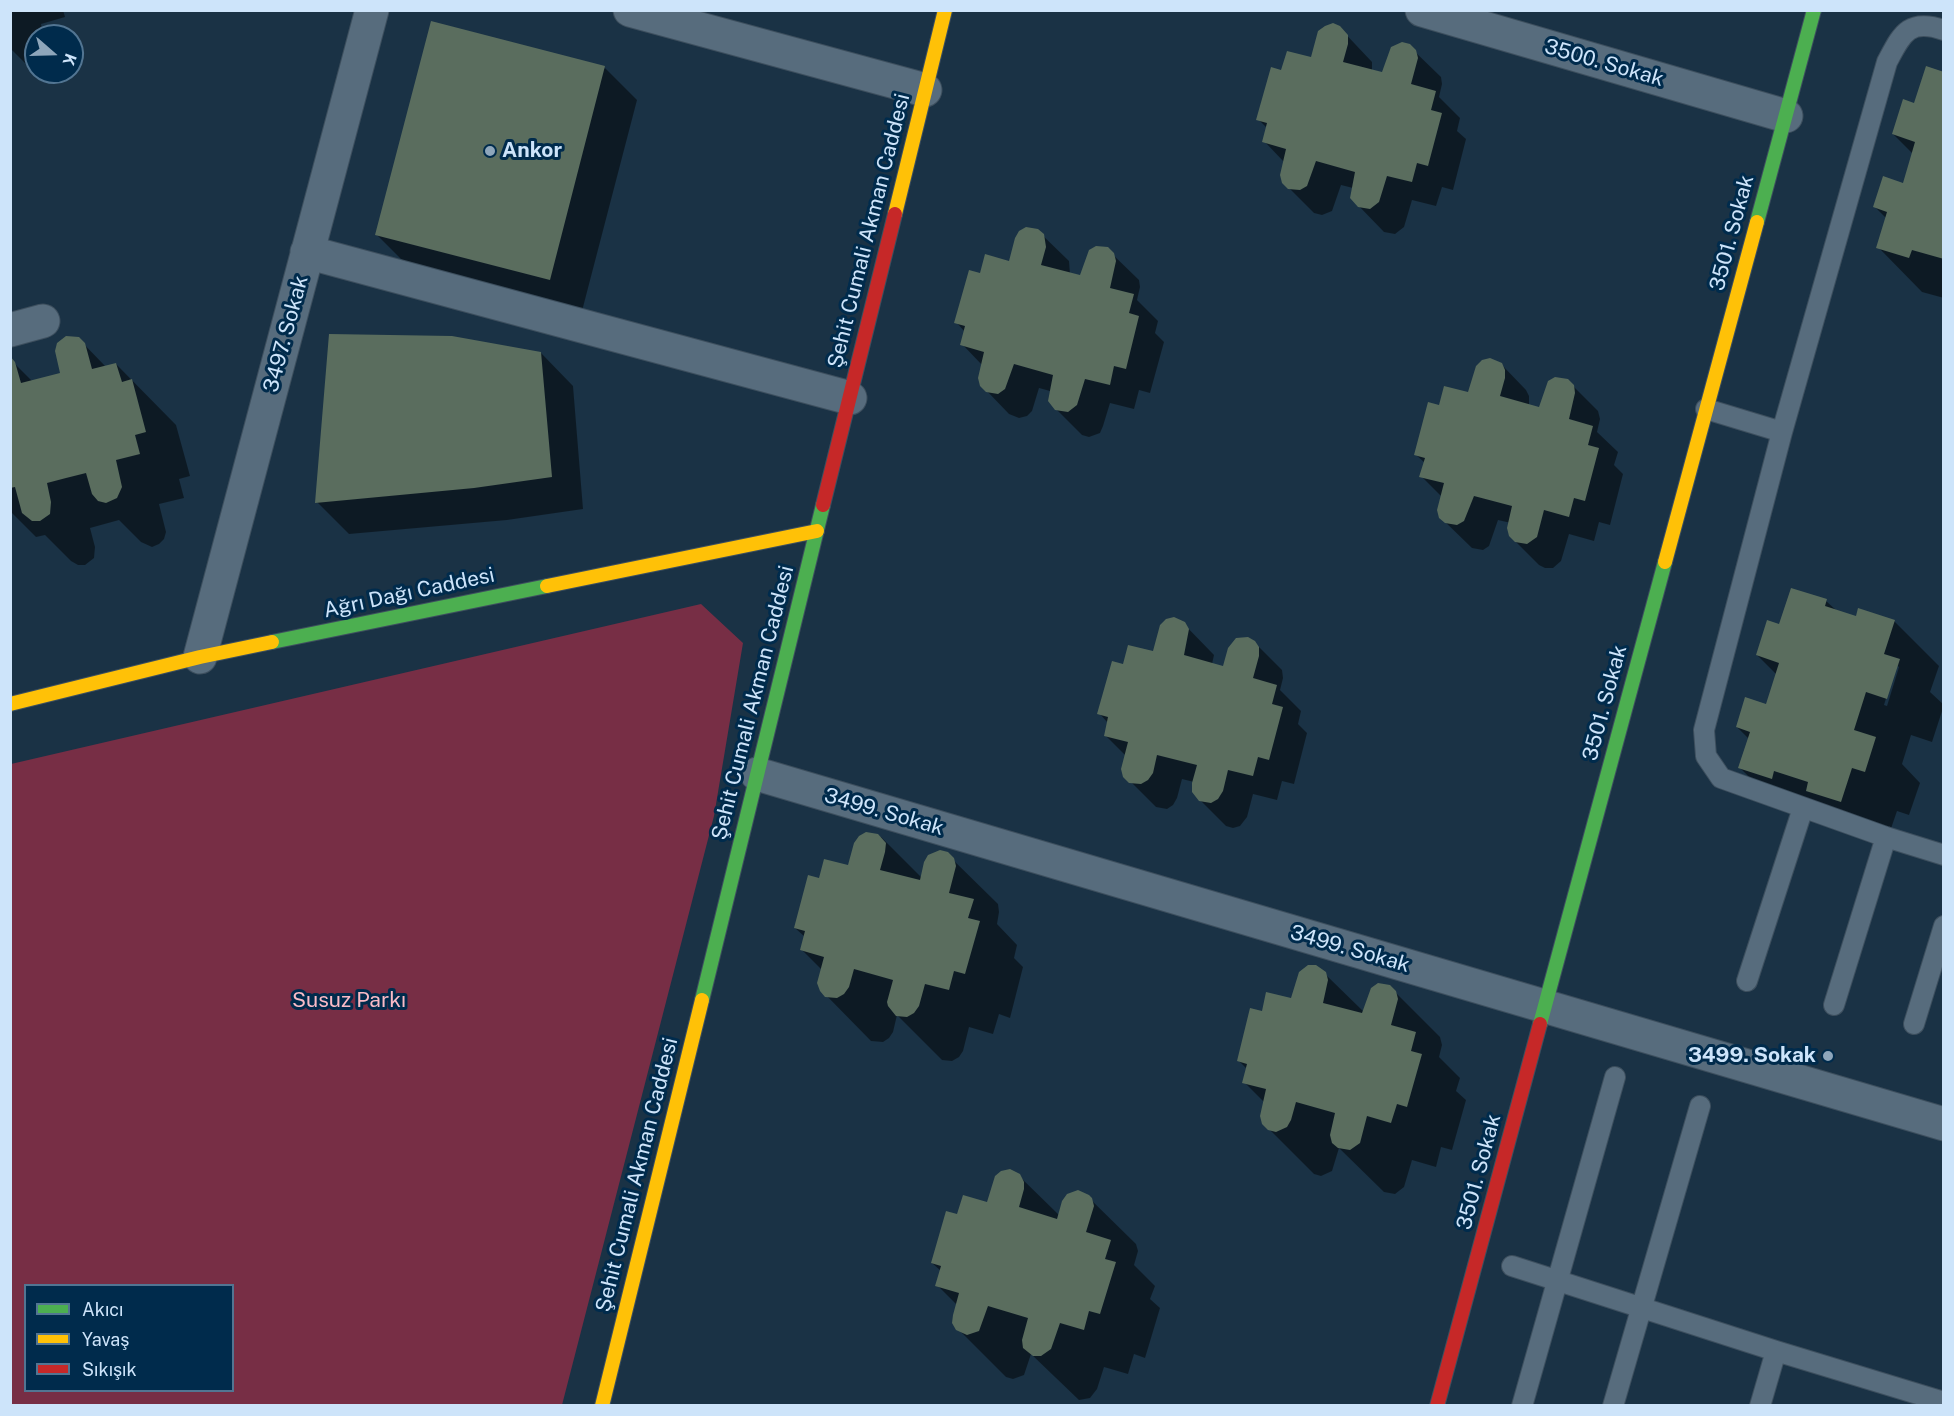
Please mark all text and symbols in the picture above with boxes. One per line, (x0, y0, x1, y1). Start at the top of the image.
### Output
north arrow (24, 24, 84, 84)
street label: 3500. Sokak (1541, 34, 1667, 92)
text: K (59, 51, 80, 68)
street label: Şehit Cumali Akman Caddesi (823, 91, 915, 371)
place label: Ankor (502, 138, 562, 164)
marker: Ankor (483, 144, 497, 158)
street label: 3501. Sokak (1704, 172, 1760, 294)
street label: 3497. Sokak (258, 273, 314, 395)
street label: Ağrı Dağı Caddesi (321, 563, 497, 623)
street label: Şehit Cumali Akman Caddesi (707, 563, 799, 843)
street label: 3501. Sokak (1577, 642, 1633, 764)
street label: 3499. Sokak (821, 783, 947, 841)
street label: 3499. Sokak (1287, 920, 1413, 978)
park label: Susuz Parkı (292, 988, 406, 1014)
street label: Şehit Cumali Akman Caddesi (591, 1035, 683, 1315)
place label: 3499. Sokak (1688, 1043, 1816, 1069)
marker: 3499. Sokak (1821, 1049, 1835, 1063)
street label: 3501. Sokak (1451, 1111, 1507, 1233)
legend (24, 1284, 234, 1392)
text: Akıcı (82, 1299, 123, 1320)
text: Yavaş (82, 1329, 129, 1350)
text: Sıkışık (82, 1359, 137, 1380)

